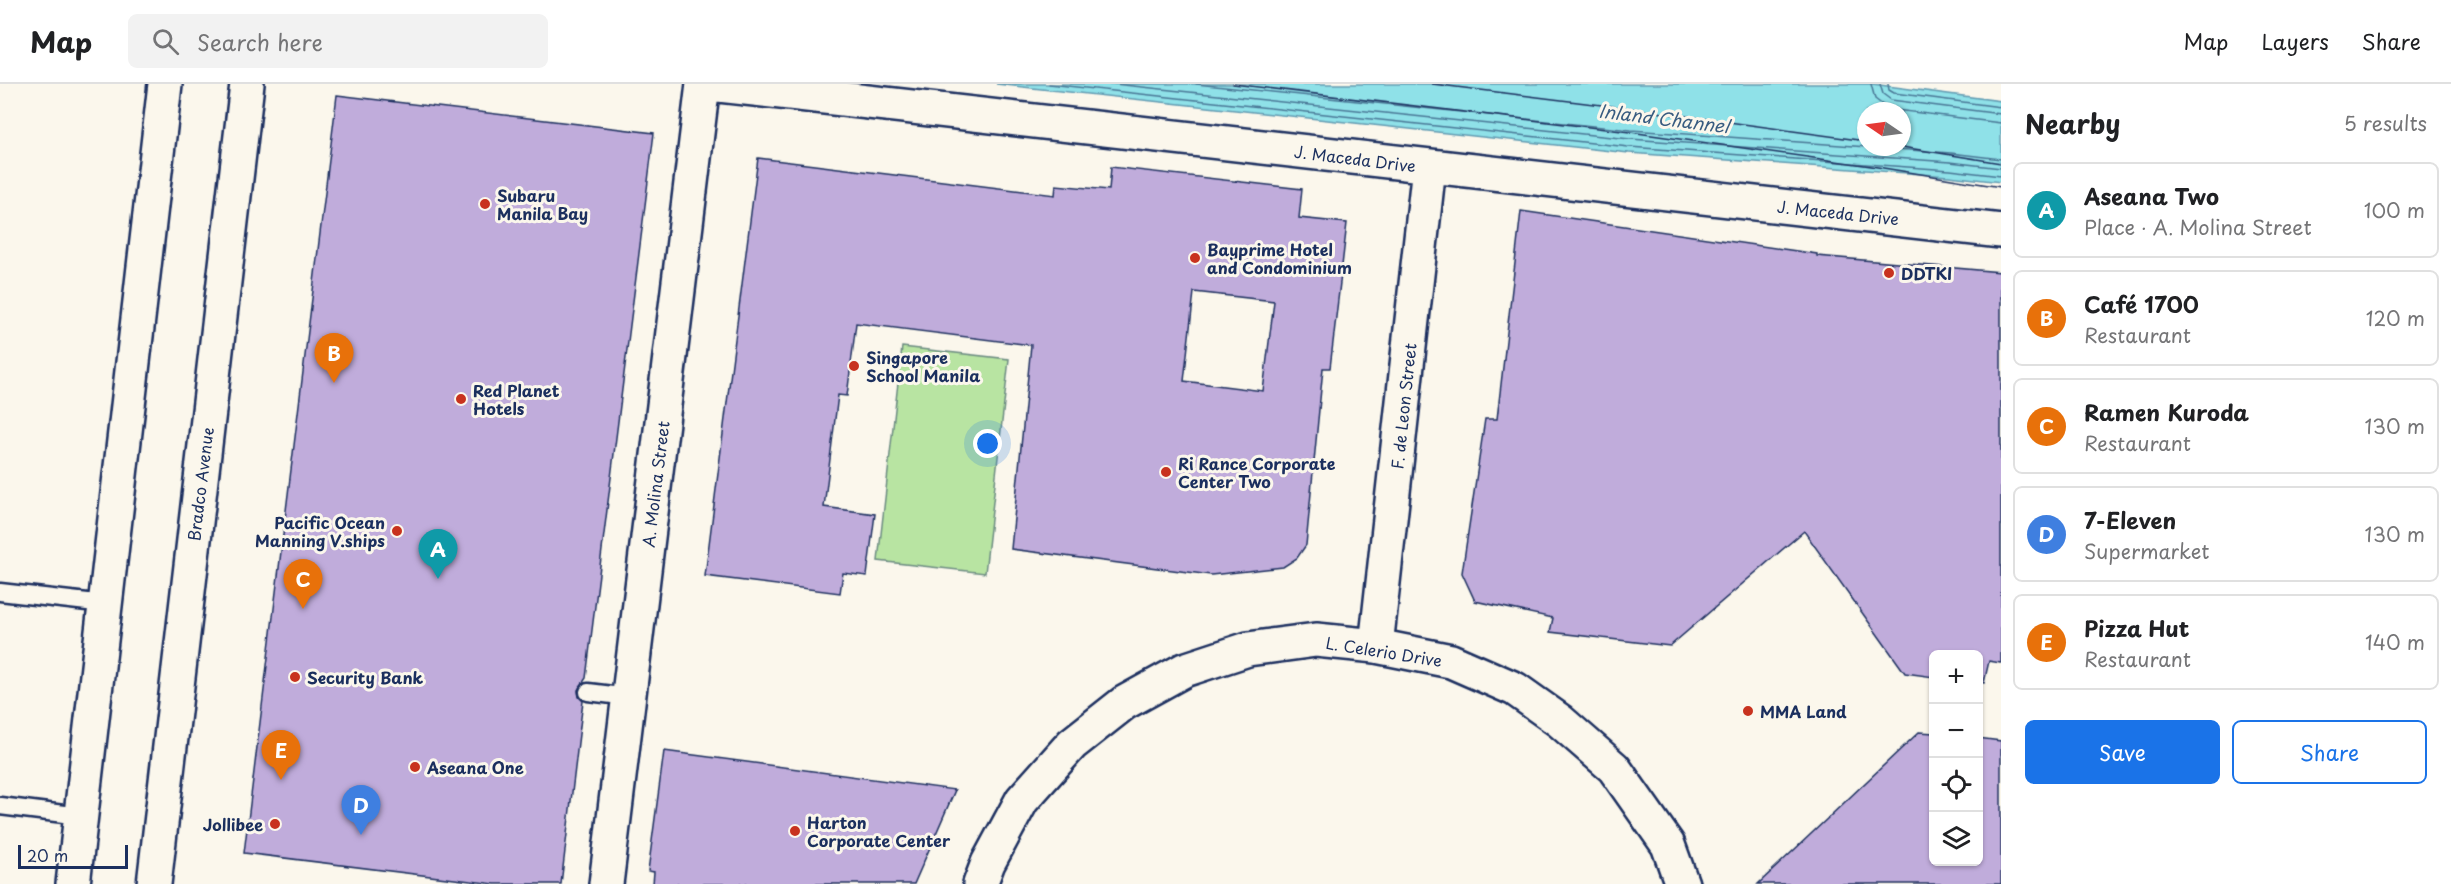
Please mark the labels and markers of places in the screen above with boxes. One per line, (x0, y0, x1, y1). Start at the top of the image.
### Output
place label: Subaru Manila Bay (497, 183, 588, 225)
marker: Subaru Manila Bay (478, 197, 492, 211)
place label: Bayprime Hotel and Condominium (1207, 237, 1352, 279)
marker: Bayprime Hotel and Condominium (1188, 251, 1202, 265)
place label: DDTKI (1901, 261, 1952, 285)
marker: DDTKI (1882, 266, 1896, 280)
pin: B (314, 334, 354, 383)
place label: Singapore School Manila (866, 345, 980, 387)
marker: Singapore School Manila (847, 359, 861, 373)
place label: Red Planet Hotels (473, 378, 560, 420)
marker: Red Planet Hotels (454, 392, 468, 406)
place label: Ri Rance Corporate Center Two (1178, 451, 1336, 493)
marker: Ri Rance Corporate Center Two (1159, 465, 1173, 479)
place label: Pacific Ocean Manning V.ships (255, 510, 385, 552)
marker: Pacific Ocean Manning V.ships (390, 524, 404, 538)
pin: A (418, 530, 458, 579)
pin: C (284, 560, 322, 609)
place label: Security Bank (307, 665, 424, 689)
marker: Security Bank (288, 670, 302, 684)
place label: MMA Land (1760, 699, 1847, 723)
marker: MMA Land (1741, 704, 1755, 718)
pin: E (262, 730, 300, 780)
place label: Aseana One (426, 755, 524, 779)
marker: Aseana One (408, 760, 422, 774)
pin: D (342, 786, 380, 835)
place label: Harton Corporate Center (807, 810, 951, 852)
place label: Jollibee (203, 812, 263, 836)
marker: Jollibee (268, 817, 282, 831)
marker: Harton Corporate Center (788, 824, 802, 838)

